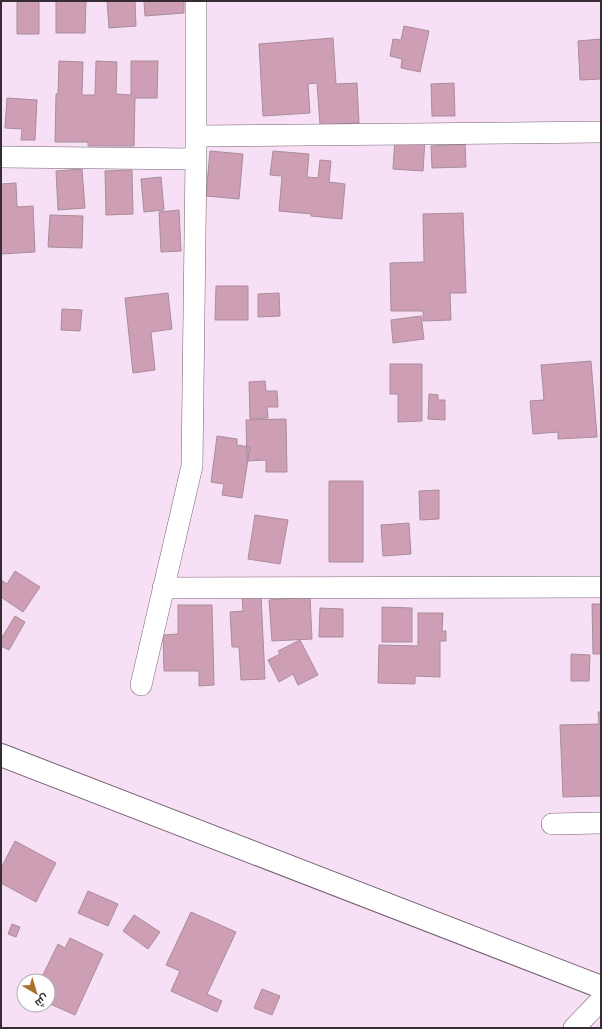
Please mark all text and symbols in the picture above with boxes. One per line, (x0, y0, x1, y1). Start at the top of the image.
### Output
north arrow (16, 973, 56, 1013)
text: ش (32, 990, 52, 1011)

